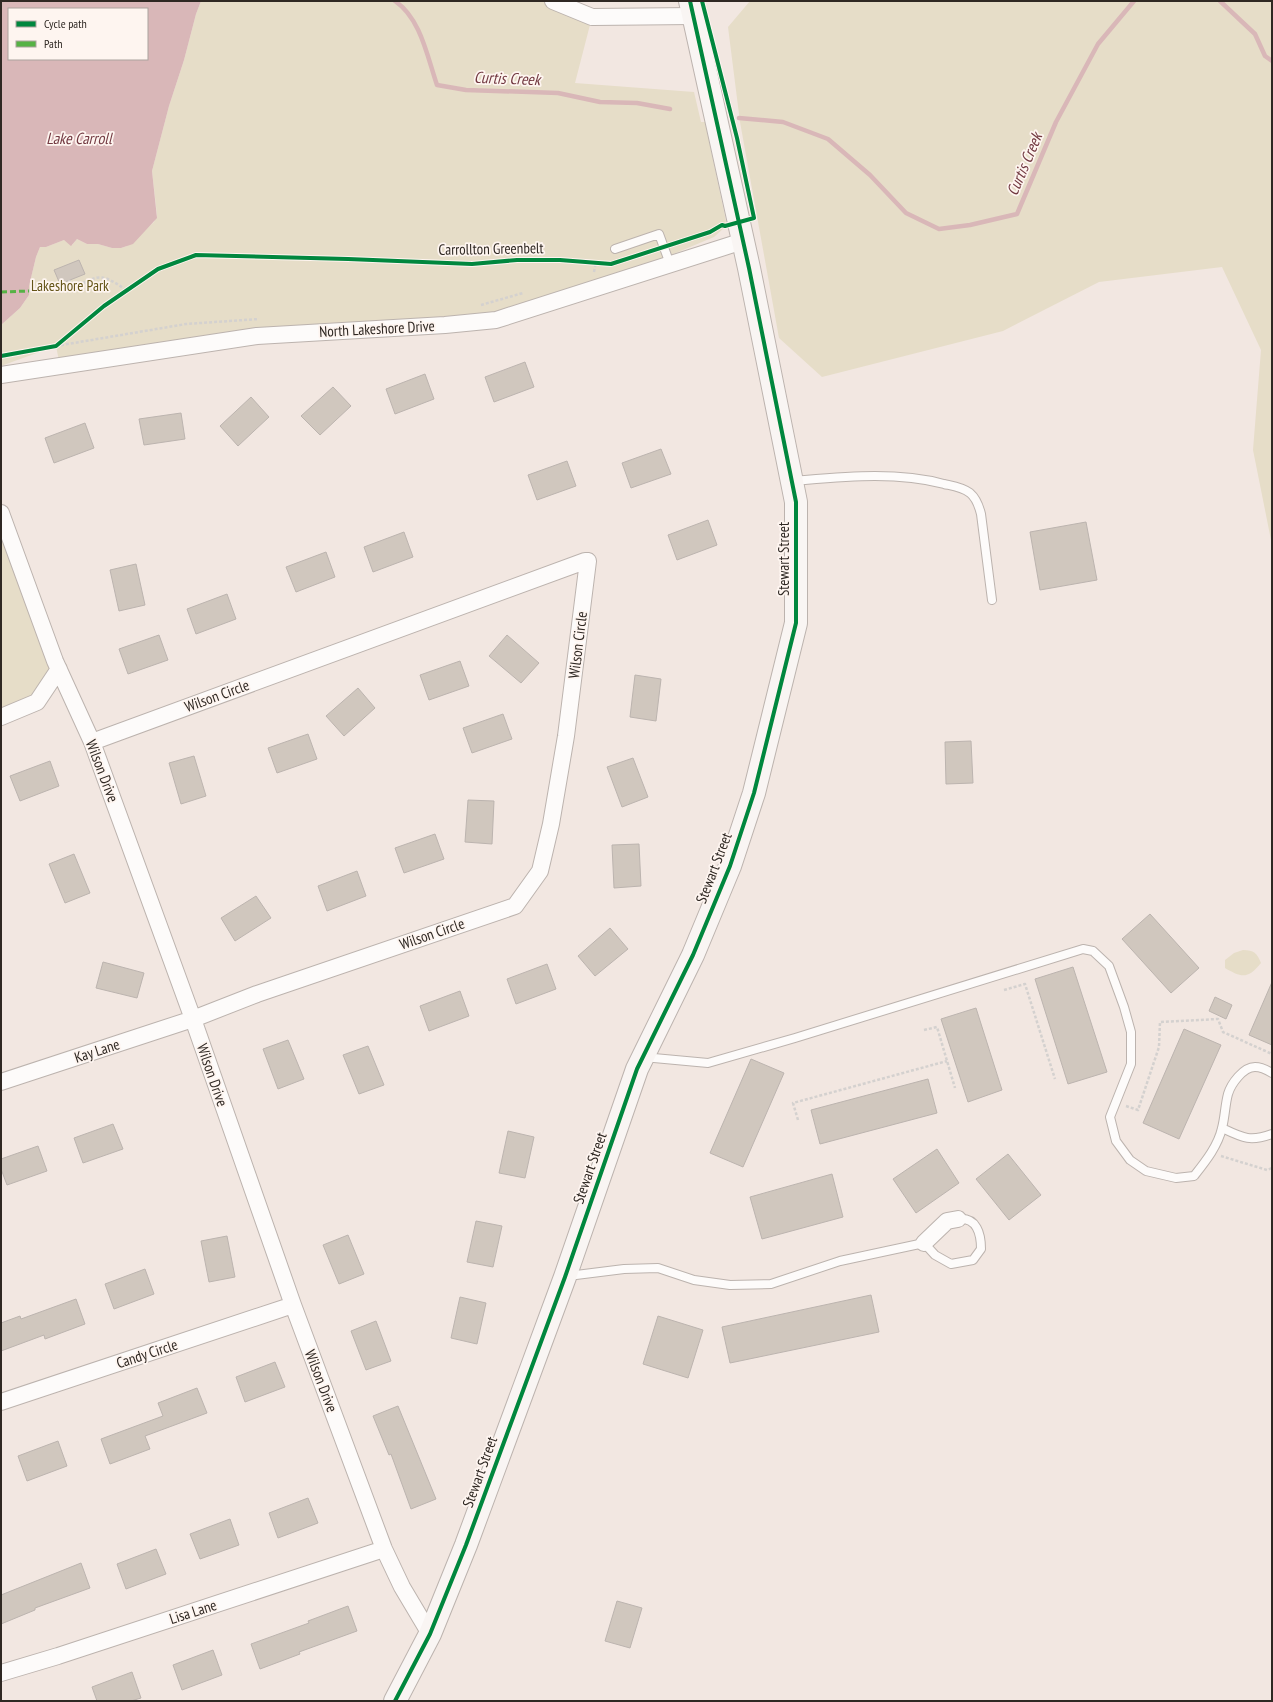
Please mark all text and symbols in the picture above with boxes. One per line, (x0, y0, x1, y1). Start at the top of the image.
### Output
legend (8, 8, 148, 60)
text: Cycle path (44, 16, 87, 31)
text: Path (44, 36, 62, 51)
water label: Curtis Creek (474, 67, 542, 89)
water label: Lake Carroll (46, 128, 113, 148)
water label: Curtis Creek (1002, 128, 1047, 198)
street label: Carrollton Greenbelt (438, 238, 544, 259)
park label: Lakeshore Park (31, 276, 109, 295)
street label: North Lakeshore Drive (319, 316, 435, 341)
street label: Stewart Street (774, 522, 793, 596)
street label: Wilson Circle (564, 610, 591, 680)
street label: Wilson Circle (182, 675, 252, 716)
street label: Wilson Drive (82, 737, 123, 805)
street label: Stewart Street (691, 830, 736, 906)
street label: Wilson Circle (397, 914, 467, 953)
street label: Kay Lane (72, 1034, 122, 1067)
street label: Wilson Drive (193, 1041, 232, 1109)
street label: Stewart Street (568, 1130, 611, 1206)
street label: Candy Circle (114, 1335, 180, 1372)
street label: Wilson Drive (301, 1347, 342, 1415)
street label: Stewart Street (458, 1434, 501, 1510)
street label: Lisa Lane (167, 1595, 219, 1628)

